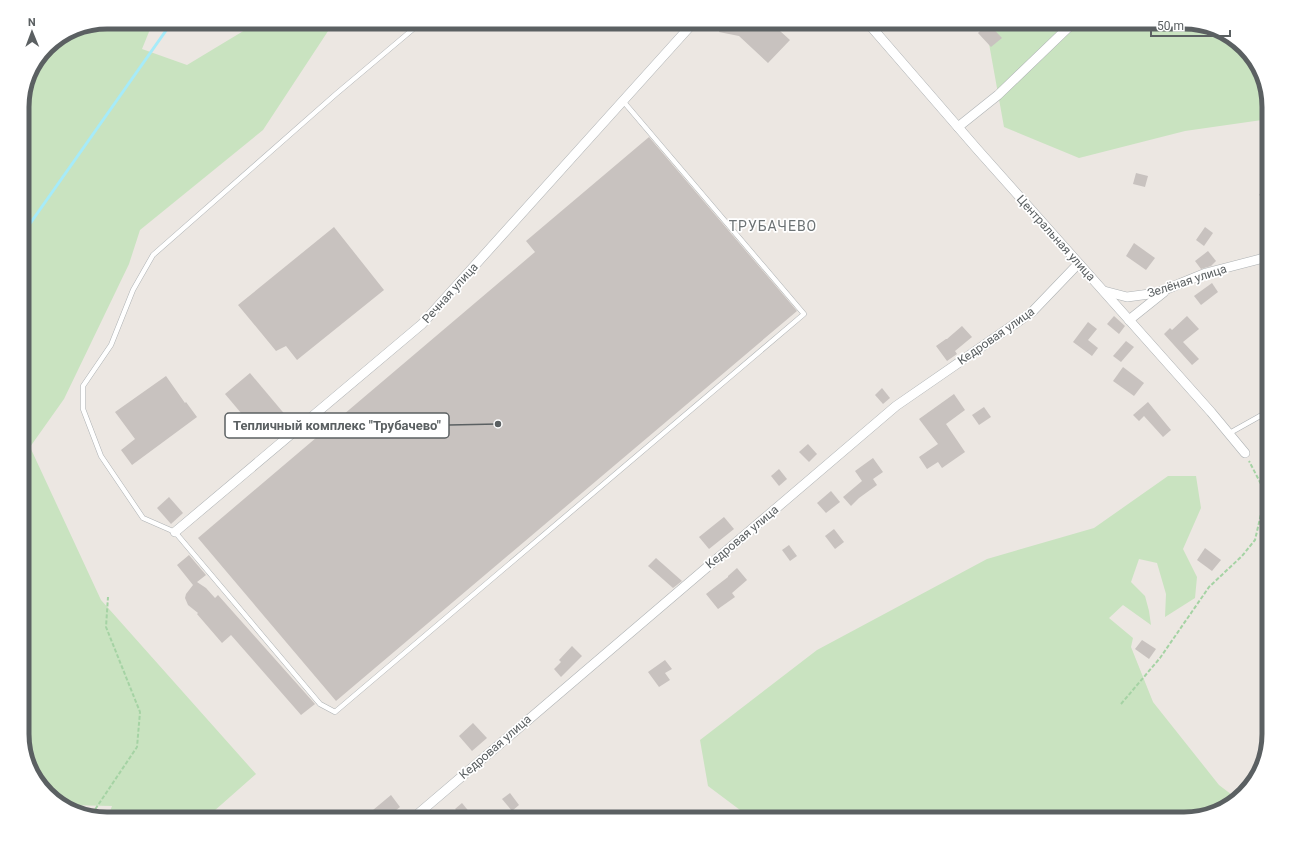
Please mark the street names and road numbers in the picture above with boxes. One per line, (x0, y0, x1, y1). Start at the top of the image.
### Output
street label: Центральная улица (1014, 192, 1098, 284)
street label: Речная улица (419, 260, 481, 326)
street label: Зелёная улица (1145, 262, 1229, 300)
street label: Кедровая улица (955, 304, 1037, 368)
street label: Кедровая улица (703, 503, 781, 571)
street label: Кедровая улица (456, 712, 534, 782)

